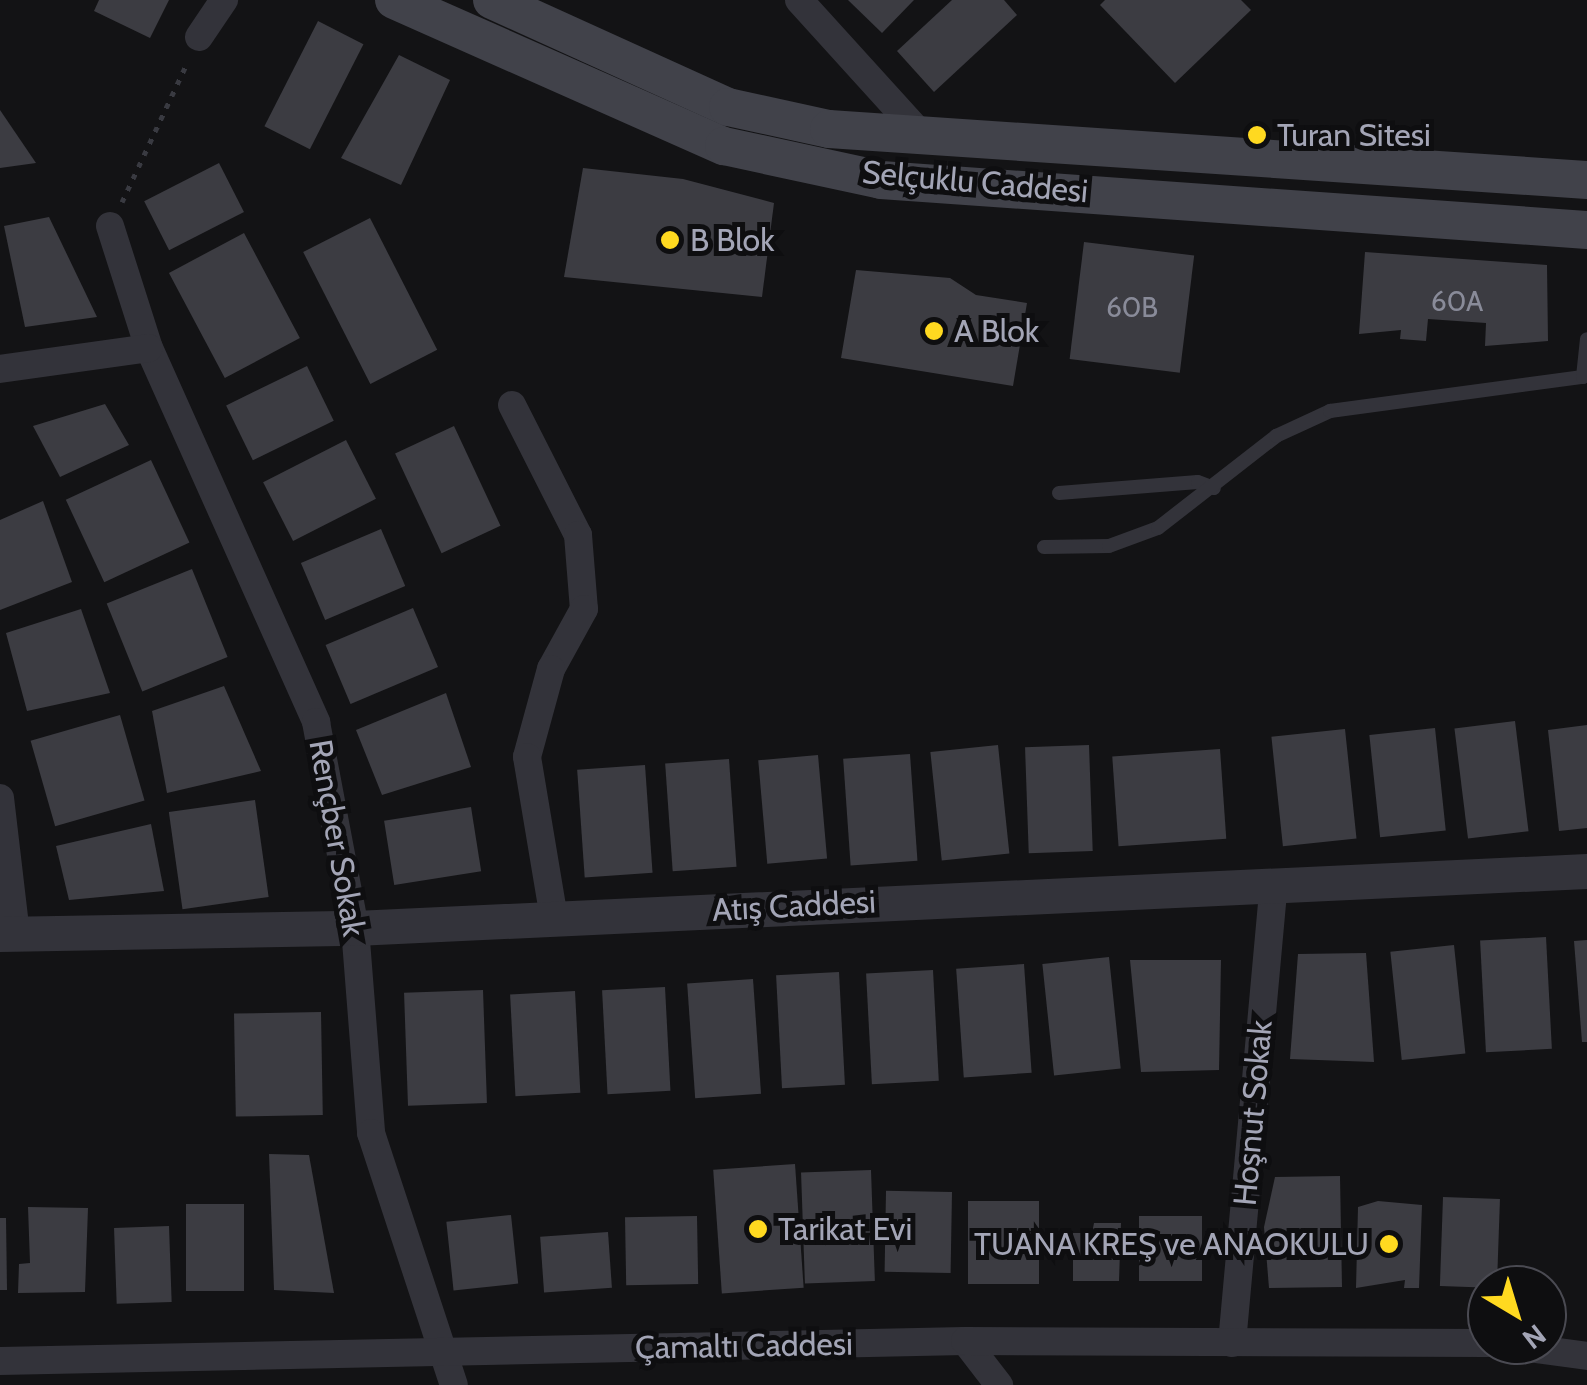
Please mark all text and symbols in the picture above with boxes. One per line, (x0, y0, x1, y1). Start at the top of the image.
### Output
place label: Turan Sitesi (1277, 116, 1431, 154)
marker: Turan Sitesi (1246, 124, 1268, 146)
street label: Selçuklu Caddesi (860, 153, 1090, 211)
place label: B Blok (690, 221, 775, 259)
marker: B Blok (659, 229, 681, 251)
house number: 60A (1431, 284, 1483, 318)
house number: 60B (1106, 290, 1158, 324)
place label: A Blok (954, 312, 1039, 350)
marker: A Blok (923, 320, 945, 342)
street label: Rençber Sokak (301, 737, 373, 939)
street label: Atış Caddesi (711, 883, 877, 929)
street label: Hoşnut Sokak (1226, 1019, 1280, 1207)
place label: Tarikat Evi (778, 1210, 912, 1248)
marker: Tarikat Evi (747, 1218, 769, 1240)
place label: TUANA KREŞ ve ANAOKULU (974, 1225, 1369, 1263)
marker: TUANA KREŞ ve ANAOKULU (1378, 1233, 1400, 1255)
north arrow (1467, 1265, 1567, 1365)
text: N (1516, 1318, 1553, 1357)
street label: Çamaltı Caddesi (635, 1325, 853, 1367)

